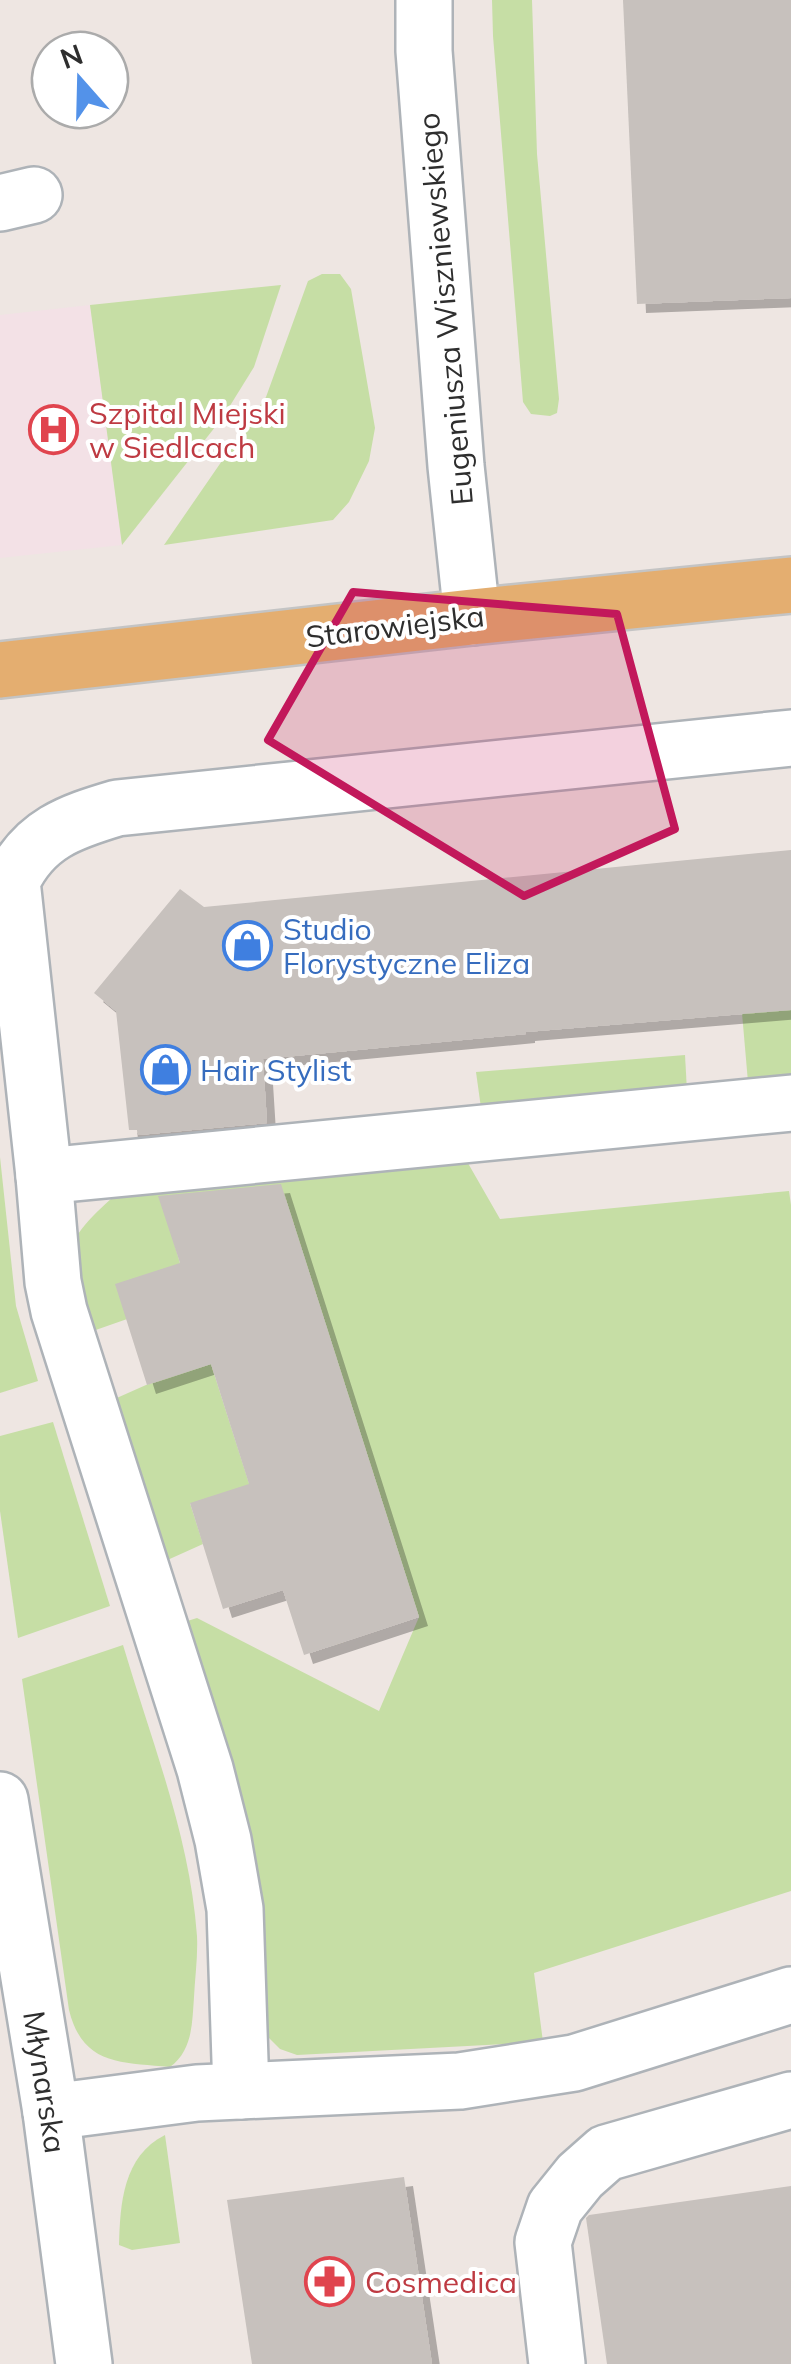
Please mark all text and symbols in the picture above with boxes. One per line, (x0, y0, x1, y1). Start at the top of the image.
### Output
north arrow (30, 30, 130, 130)
text: N (55, 36, 87, 76)
street label: Eugeniusza Wiszniewskiego (409, 111, 481, 507)
place label: Szpital Miejski w Siedlcach (89, 394, 286, 466)
hospital icon: Szpital Miejski w Siedlcach (28, 404, 80, 456)
street label: Starowiejska (304, 596, 486, 656)
place label: Studio Florystyczne Eliza (283, 910, 530, 982)
shop icon: Studio Florystyczne Eliza (222, 920, 274, 972)
shop icon: Hair Stylist (139, 1044, 191, 1096)
place label: Hair Stylist (200, 1051, 352, 1089)
street label: Młynarska (15, 2008, 75, 2156)
pharmacy icon: Cosmedica (304, 2256, 356, 2308)
place label: Cosmedica (365, 2263, 517, 2301)

